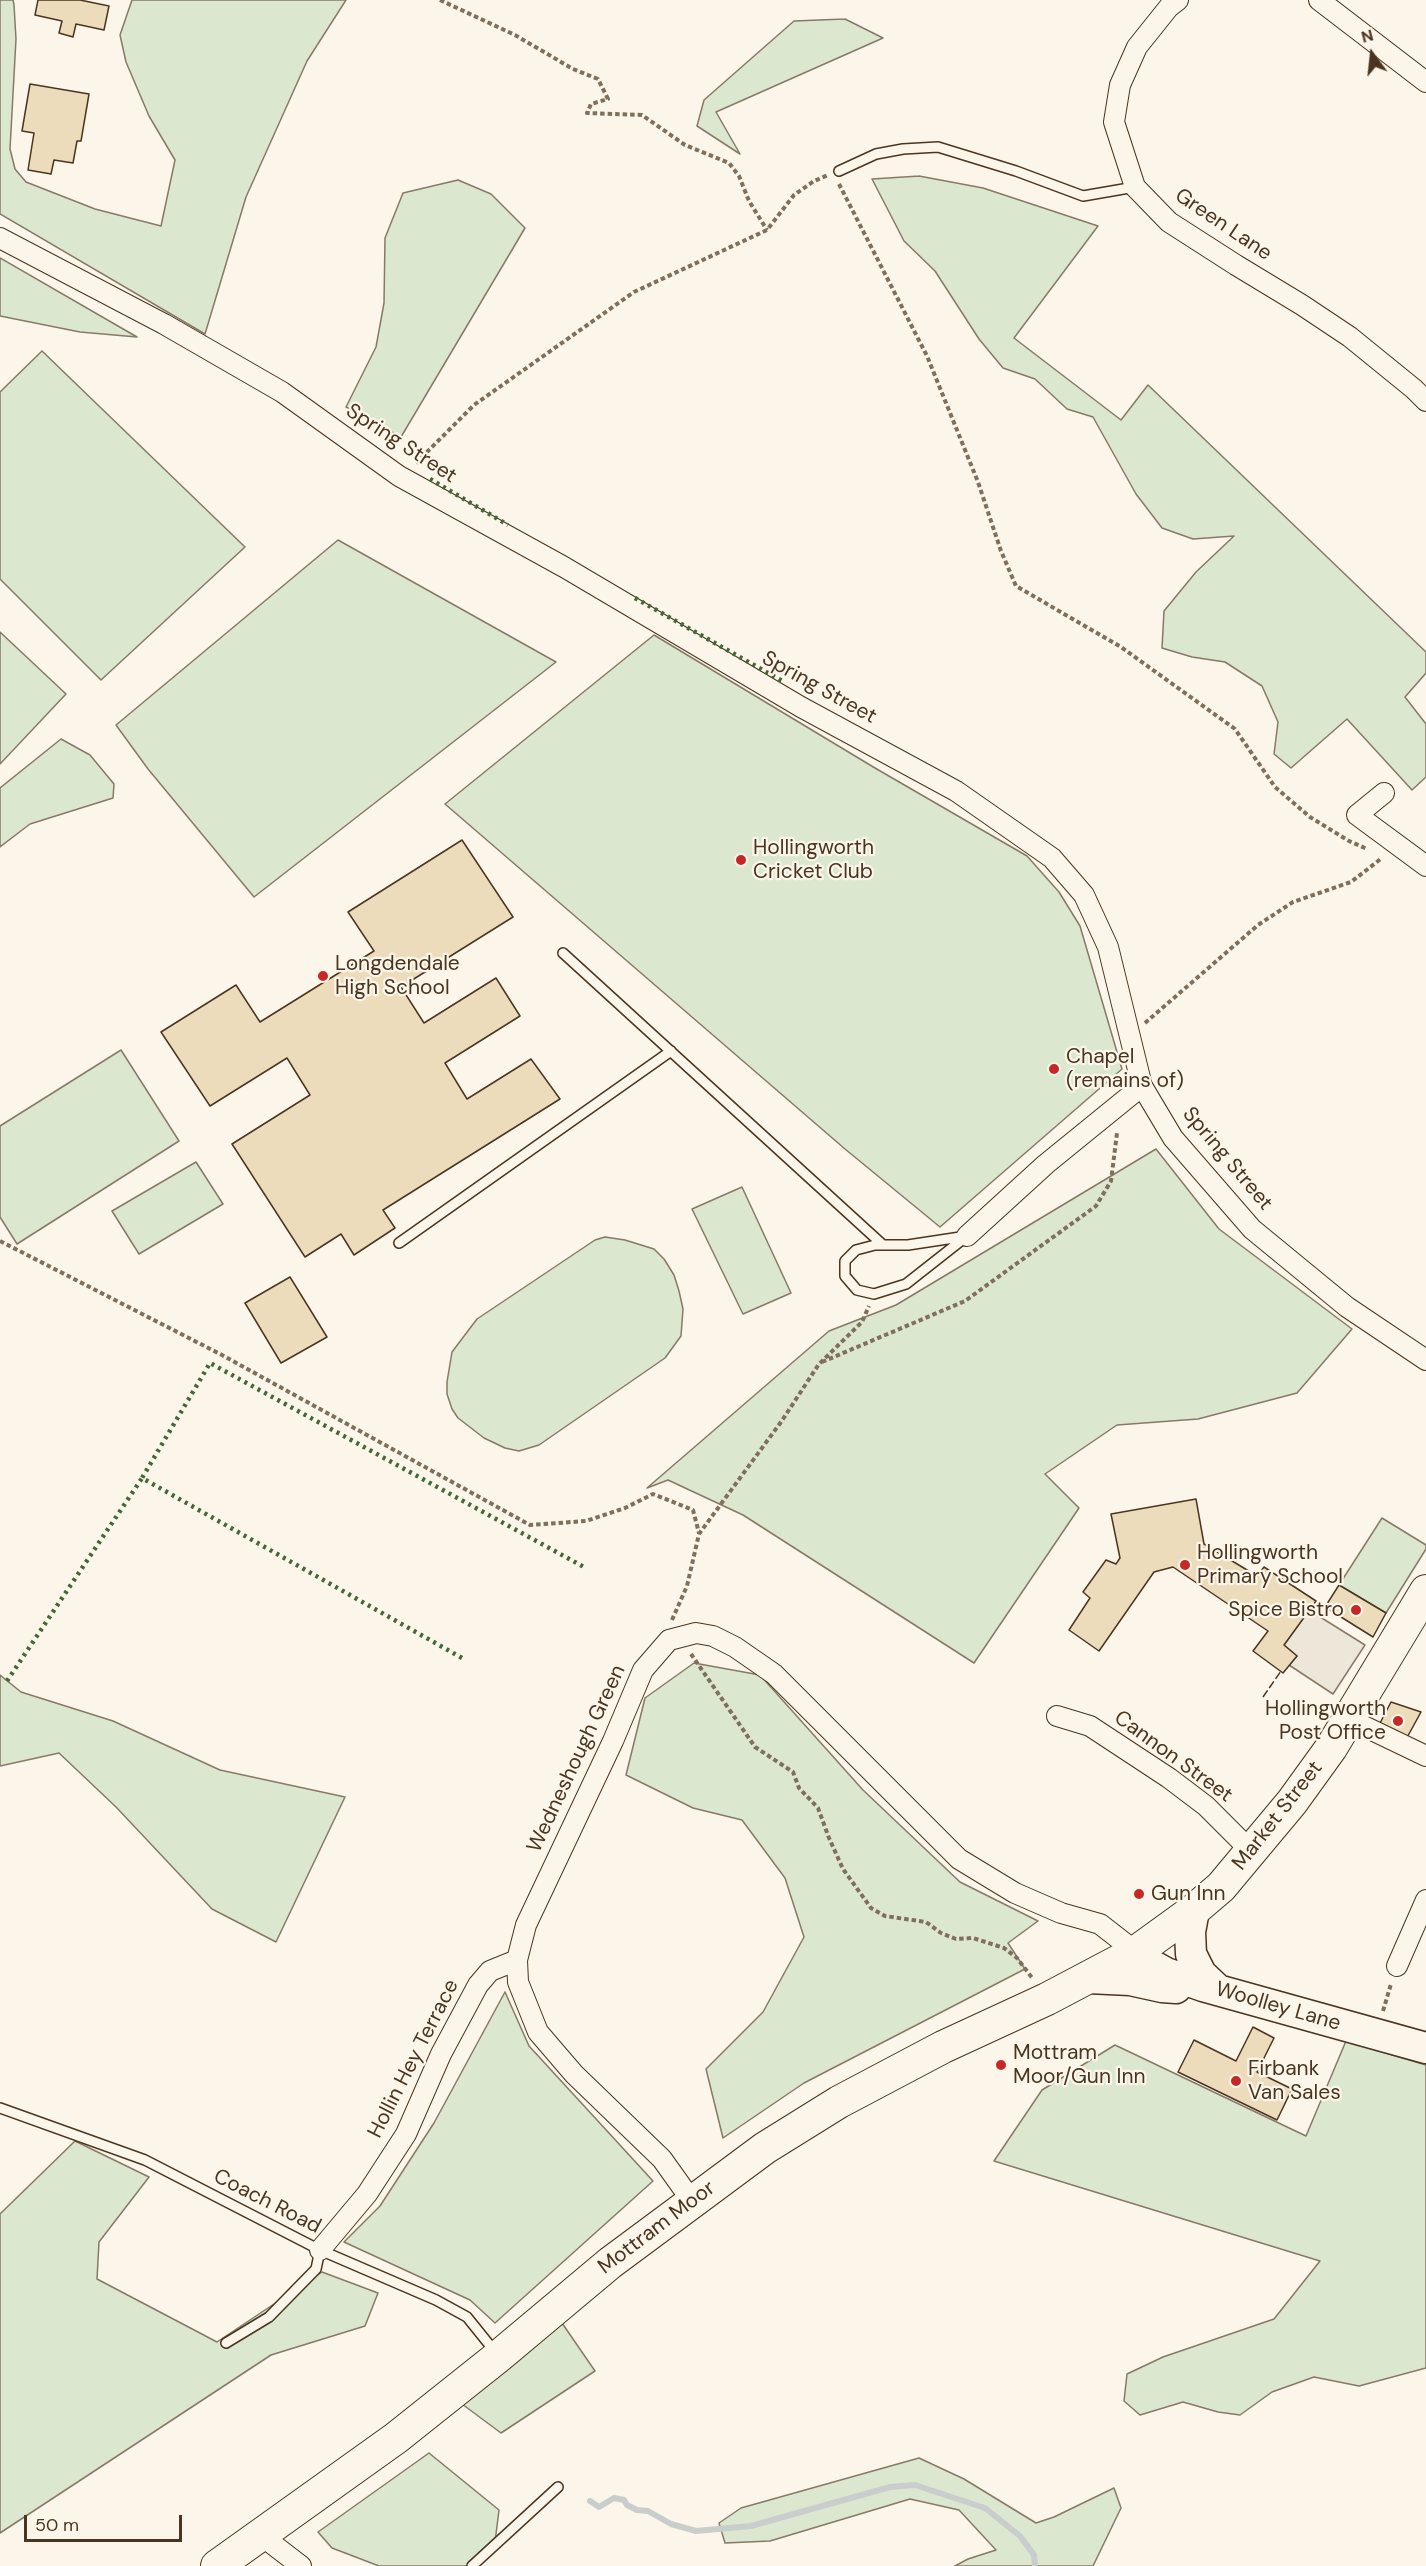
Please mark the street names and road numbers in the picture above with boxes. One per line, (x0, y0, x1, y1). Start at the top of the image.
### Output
street label: Green Lane (1170, 183, 1276, 267)
street label: Spring Street (341, 399, 461, 489)
street label: Spring Street (757, 646, 881, 730)
street label: Spring Street (1177, 1102, 1277, 1216)
street label: Wedneshough Green (522, 1661, 632, 1857)
street label: Cannon Street (1109, 1706, 1237, 1808)
street label: Market Street (1228, 1756, 1328, 1876)
street label: Hollin Hey Terrace (363, 1975, 465, 2143)
street label: Woolley Lane (1213, 1977, 1343, 2037)
street label: Coach Road (209, 2164, 325, 2240)
street label: Mottram Moor (594, 2176, 720, 2280)

